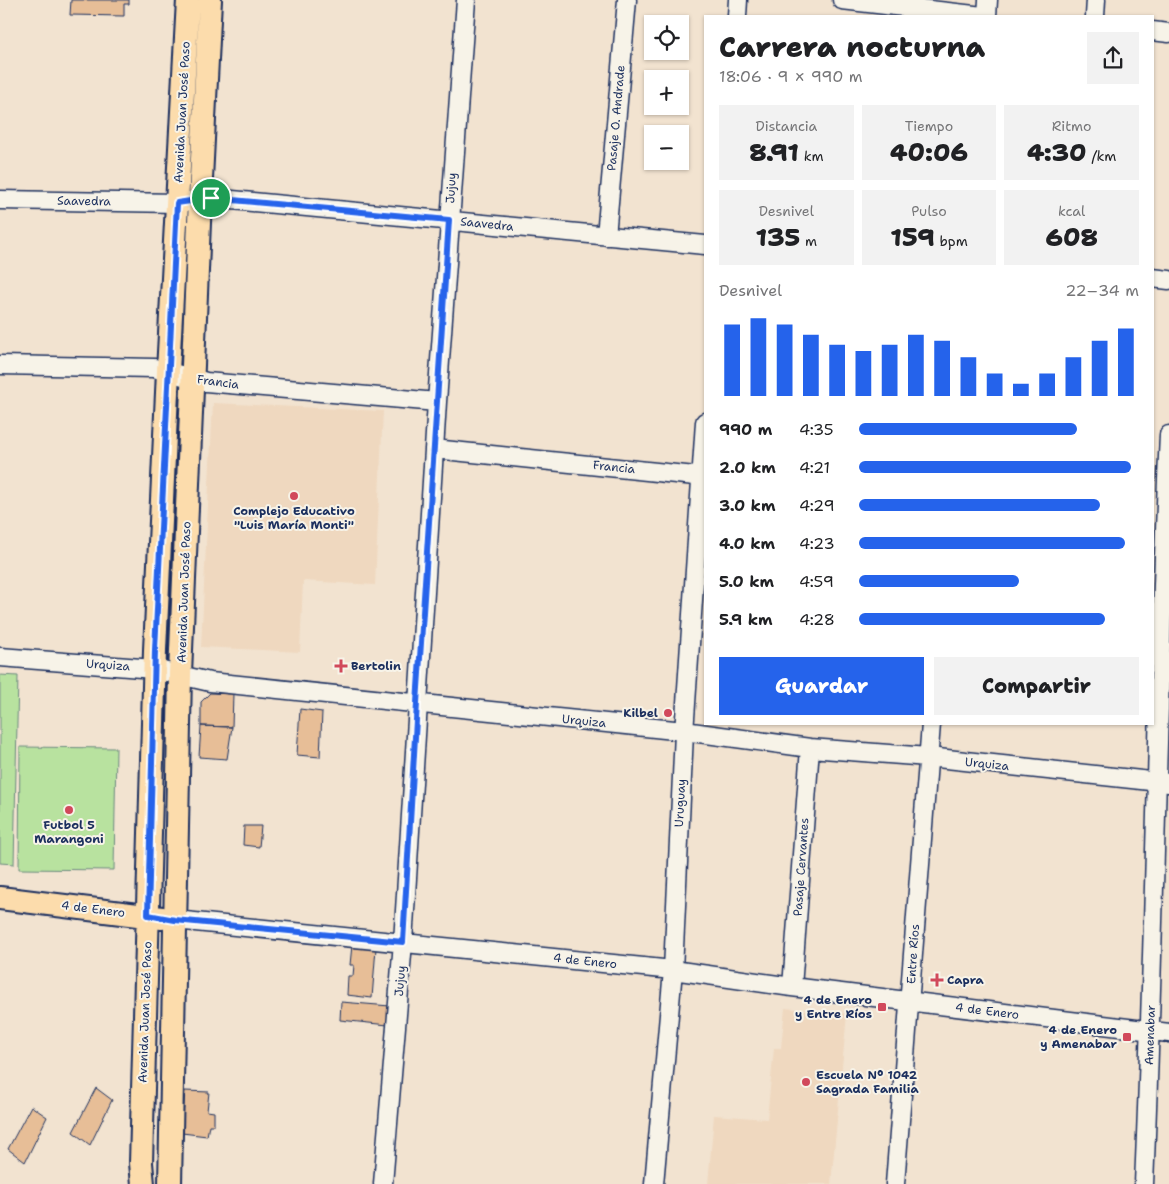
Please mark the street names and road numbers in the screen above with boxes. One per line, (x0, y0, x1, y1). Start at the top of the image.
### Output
street label: Avenida Juan José Paso (170, 41, 194, 183)
street label: Pasaje O. Andrade (603, 64, 629, 172)
street label: Jujuy (442, 172, 460, 204)
street label: Saavedra (57, 193, 112, 209)
street label: Saavedra (459, 213, 515, 235)
street label: Francia (196, 371, 241, 393)
street label: Francia (592, 457, 636, 477)
street label: Avenida Juan José Paso (174, 521, 194, 663)
street label: Urquiza (85, 655, 131, 675)
street label: Urquiza (561, 711, 607, 731)
street label: Urquiza (964, 754, 1010, 774)
street label: Uruguay (671, 778, 689, 828)
street label: Pasaje Cervantes (790, 817, 812, 917)
street label: 4 de Enero (60, 897, 126, 921)
street label: Entre Ríos (903, 923, 923, 984)
street label: Avenida Juan José Paso (135, 941, 155, 1083)
street label: 4 de Enero (552, 950, 618, 972)
street label: Jujuy (391, 965, 409, 997)
street label: 4 de Enero (954, 999, 1020, 1023)
street label: Amenabar (1141, 1004, 1159, 1065)

